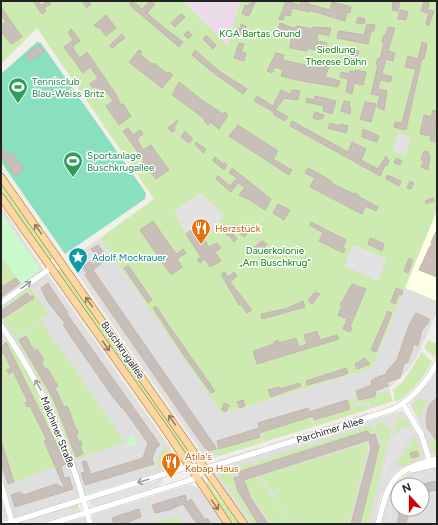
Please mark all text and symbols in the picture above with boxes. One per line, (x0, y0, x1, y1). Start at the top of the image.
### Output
park label: KGA Bartas Grund (219, 27, 301, 40)
park label: Siedlung Therese Dähn (305, 43, 367, 68)
place label: Tennisclub Blau-Weiss Britz (32, 75, 105, 100)
sports icon: Tennisclub Blau-Weiss Britz (7, 76, 29, 104)
place label: Sportanlage Buschkrugallee (87, 149, 155, 174)
sports icon: Sportanlage Buschkrugallee (62, 150, 84, 178)
restaurant icon: Herzstück (190, 217, 212, 245)
place label: Herzstück (215, 222, 261, 235)
one-way arrow (34, 224, 42, 235)
park label: Dauerkolonie „Am Buschkrug“ (239, 244, 311, 269)
place icon: Adolf Mockrauer (67, 246, 89, 274)
place label: Adolf Mockrauer (92, 251, 167, 264)
one-way arrow (20, 281, 31, 289)
one-way arrow (85, 297, 93, 308)
street label: Buschkrugallee (98, 319, 148, 382)
one-way arrow (102, 340, 110, 351)
one-way arrow (34, 379, 42, 391)
street label: Malchiner Straße (38, 395, 78, 470)
street label: Parchimer Allee (295, 413, 366, 446)
one-way arrow (168, 414, 176, 425)
place label: Atila's Kebap Haus (185, 450, 239, 475)
restaurant icon: Atila's Kebap Haus (160, 451, 182, 479)
north arrow (390, 477, 430, 517)
one-way arrow (136, 478, 149, 485)
text: N (400, 481, 413, 496)
one-way arrow (211, 499, 219, 510)

